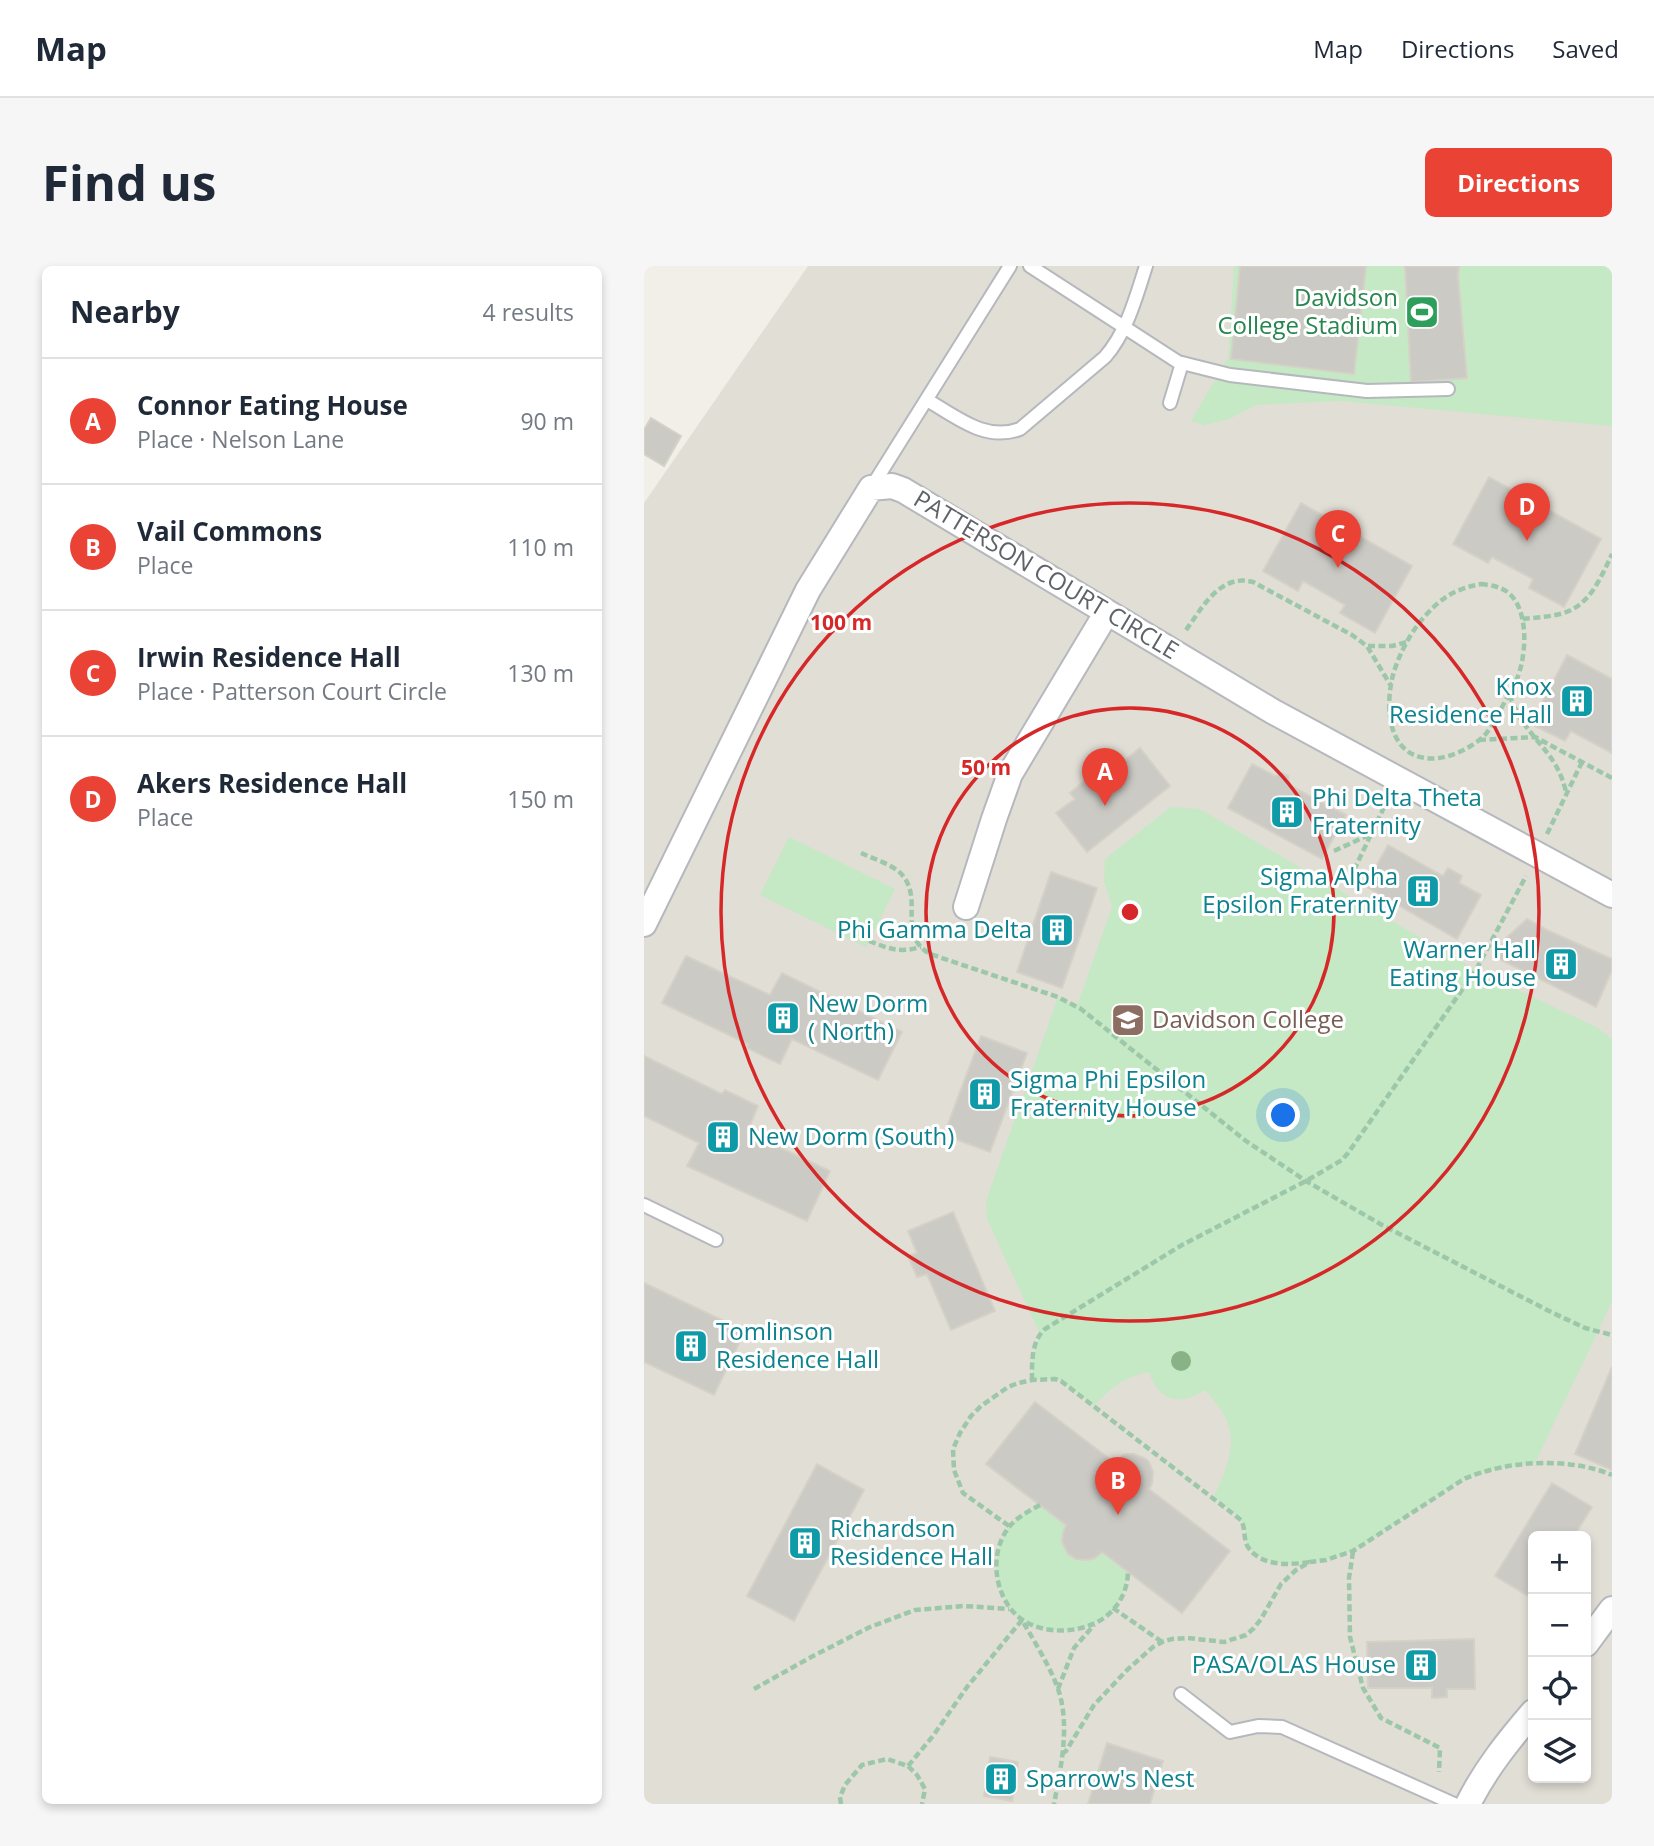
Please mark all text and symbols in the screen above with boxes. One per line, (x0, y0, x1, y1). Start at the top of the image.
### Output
text: Map (35, 26, 107, 71)
text: Map (1313, 32, 1363, 65)
text: Directions (1401, 32, 1514, 65)
text: Saved (1552, 32, 1619, 65)
button: Directions (1425, 148, 1612, 217)
text: Find us (42, 149, 216, 215)
place label: Davidson College Stadium (1217, 280, 1398, 341)
text: Nearby (70, 291, 180, 332)
sports icon: Davidson College Stadium (1403, 293, 1441, 331)
text: 4 results (483, 296, 574, 328)
text: Connor Eating House (137, 387, 408, 423)
text: A (85, 405, 101, 437)
text: 90 m (520, 405, 574, 437)
text: Place · Nelson Lane (137, 423, 344, 455)
street label: PATTERSON COURT CIRCLE (908, 481, 1185, 666)
pin: D (1504, 483, 1550, 541)
pin: C (1315, 510, 1361, 568)
text: Vail Commons (137, 513, 322, 549)
text: B (85, 531, 101, 563)
text: 110 m (507, 531, 574, 563)
text: Place (137, 549, 193, 581)
text: 100 m (810, 608, 872, 636)
text: Irwin Residence Hall (137, 639, 401, 675)
text: C (86, 657, 100, 689)
text: 130 m (507, 657, 574, 689)
place label: Knox Residence Hall (1389, 669, 1552, 730)
text: Place · Patterson Court Circle (137, 675, 447, 707)
building icon: Knox Residence Hall (1558, 682, 1596, 720)
pin: A (1082, 748, 1128, 806)
text: 50 m (961, 753, 1011, 781)
text: Akers Residence Hall (137, 765, 407, 801)
place label: Phi Delta Theta Fraternity (1312, 780, 1482, 841)
text: D (84, 783, 102, 815)
text: 150 m (507, 783, 574, 815)
building icon: Phi Delta Theta Fraternity (1268, 793, 1306, 831)
text: Place (137, 801, 193, 833)
place label: Sigma Alpha Epsilon Fraternity (1202, 859, 1399, 920)
building icon: Sigma Alpha Epsilon Fraternity (1404, 872, 1442, 910)
centre of rings (1118, 900, 1142, 924)
building icon: Phi Gamma Delta (1038, 911, 1076, 949)
place label: Phi Gamma Delta (837, 912, 1032, 945)
place label: Warner Hall Eating House (1389, 932, 1536, 993)
building icon: Warner Hall Eating House (1542, 945, 1580, 983)
place label: New Dorm ( North) (808, 986, 928, 1047)
building icon: New Dorm ( North) (764, 999, 802, 1037)
school or university icon: Davidson College (1109, 1001, 1147, 1039)
place label: Davidson College (1152, 1002, 1344, 1035)
place label: Sigma Phi Epsilon Fraternity House (1010, 1062, 1206, 1123)
building icon: Sigma Phi Epsilon Fraternity House (966, 1075, 1004, 1113)
your location (1266, 1098, 1300, 1132)
building icon: New Dorm (South) (704, 1118, 742, 1156)
place label: New Dorm (South) (748, 1119, 954, 1152)
place label: Tomlinson Residence Hall (716, 1314, 879, 1375)
building icon: Tomlinson Residence Hall (672, 1327, 710, 1365)
pin: B (1095, 1457, 1141, 1515)
place label: Richardson Residence Hall (830, 1511, 993, 1572)
building icon: Richardson Residence Hall (786, 1524, 824, 1562)
map controls (1528, 1531, 1591, 1783)
button: + (1528, 1531, 1591, 1594)
button: − (1528, 1594, 1591, 1657)
building icon: PASA/OLAS House (1402, 1646, 1440, 1684)
place label: PASA/OLAS House (1192, 1647, 1396, 1680)
button: locate (1528, 1657, 1591, 1720)
button: layers (1528, 1720, 1591, 1783)
building icon: Sparrow's Nest (982, 1760, 1020, 1798)
place label: Sparrow's Nest (1026, 1761, 1194, 1794)

